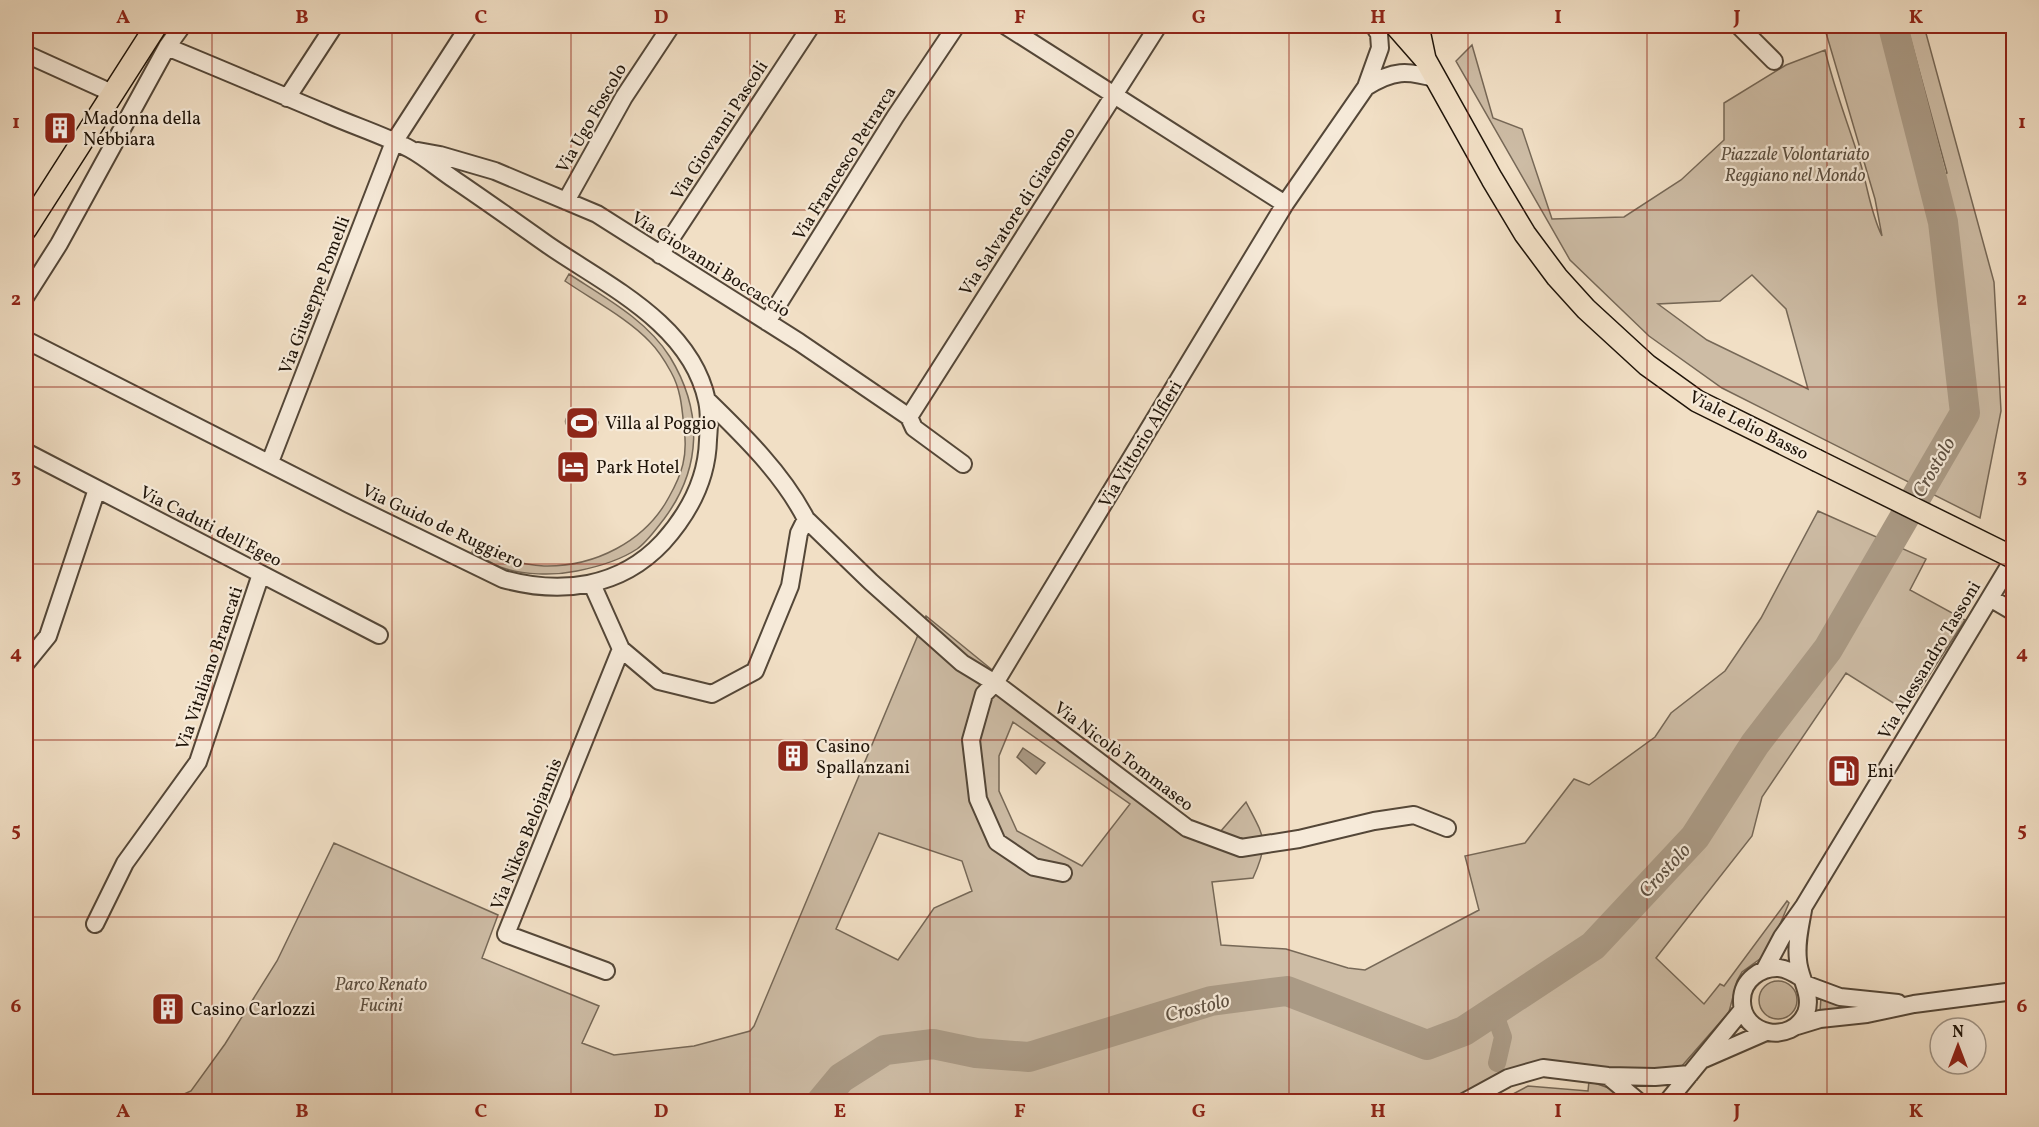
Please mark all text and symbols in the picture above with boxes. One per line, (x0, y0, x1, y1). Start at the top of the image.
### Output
text: A (116, 4, 130, 32)
text: B (295, 4, 309, 32)
text: C (475, 4, 488, 32)
text: D (654, 4, 668, 32)
text: E (834, 4, 846, 32)
text: F (1014, 4, 1026, 32)
text: G (1192, 4, 1206, 32)
text: H (1370, 4, 1386, 32)
text: I (1554, 4, 1562, 32)
text: J (1732, 4, 1741, 32)
text: K (1909, 4, 1924, 32)
street label: Via Giovanni Pascoli (666, 56, 775, 205)
street label: Via Ugo Foscolo (551, 59, 634, 178)
street label: Via Francesco Petrarca (788, 82, 903, 246)
place label: Madonna della Nebbiara (83, 107, 201, 153)
text: 1 (12, 109, 20, 137)
text: 1 (2018, 109, 2026, 137)
building icon: Madonna della Nebbiara (42, 110, 78, 146)
street label: Via Salvatore di Giacomo (954, 122, 1082, 301)
park label: Piazzale Volontariato Reggiano nel Mondo (1720, 143, 1870, 189)
street label: Via Giovanni Boccaccio (626, 206, 795, 324)
street label: Via Giuseppe Pomelli (274, 213, 357, 378)
text: 2 (11, 286, 21, 314)
text: 2 (2017, 286, 2027, 314)
street label: Via Vittorio Alfieri (1093, 376, 1189, 513)
street label: Viale Lelio Basso (1684, 385, 1812, 467)
sports icon: Villa al Poggio (564, 405, 600, 441)
place label: Villa al Poggio (605, 412, 716, 437)
water label: Crostolo (1906, 433, 1963, 503)
hotel icon: Park Hotel (555, 449, 591, 485)
place label: Park Hotel (596, 456, 680, 481)
text: 3 (11, 463, 21, 491)
text: 3 (2017, 463, 2027, 491)
street label: Via Guido de Ruggiero (357, 479, 527, 576)
street label: Via Caduti dell'Egeo (135, 481, 286, 574)
street label: Via Alessandro Tassoni (1873, 577, 1988, 745)
street label: Via Vitaliano Brancati (171, 583, 250, 754)
text: 4 (10, 640, 22, 668)
text: 4 (2016, 640, 2028, 668)
street label: Via Nicolò Tommaseo (1048, 696, 1198, 818)
place label: Casino Spallanzani (816, 735, 910, 781)
building icon: Casino Spallanzani (775, 738, 811, 774)
fuel station icon: Eni (1826, 753, 1862, 789)
street label: Via Nikos Belojannis (485, 755, 569, 914)
place label: Eni (1867, 760, 1894, 785)
text: 5 (11, 817, 21, 845)
text: 5 (2017, 817, 2027, 845)
water label: Crostolo (1633, 838, 1698, 905)
park label: Parco Renato Fucini (335, 973, 427, 1019)
water label: Crostolo (1162, 987, 1233, 1030)
building icon: Casino Carlozzi (150, 991, 186, 1027)
text: 6 (11, 993, 22, 1021)
text: 6 (2017, 993, 2028, 1021)
place label: Casino Carlozzi (191, 998, 315, 1023)
north arrow (1928, 1016, 1988, 1076)
text: N (1952, 1022, 1964, 1044)
text: A (116, 1098, 130, 1126)
text: B (295, 1098, 309, 1126)
text: C (475, 1098, 488, 1126)
text: D (654, 1098, 668, 1126)
text: E (834, 1098, 846, 1126)
text: F (1014, 1098, 1026, 1126)
text: G (1192, 1098, 1206, 1126)
text: H (1370, 1098, 1386, 1126)
text: I (1554, 1098, 1562, 1126)
text: J (1732, 1098, 1741, 1126)
text: K (1909, 1098, 1924, 1126)

